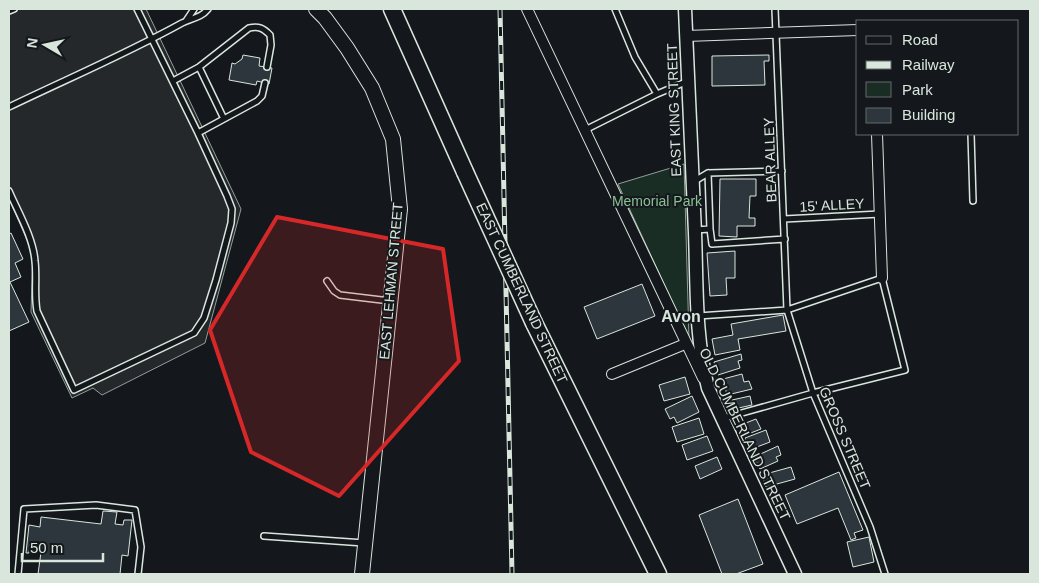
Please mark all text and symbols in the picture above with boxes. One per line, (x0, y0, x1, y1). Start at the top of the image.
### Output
north arrow (20, 20, 70, 70)
legend (856, 20, 1019, 135)
text: Road (902, 31, 938, 48)
text: N (23, 37, 41, 49)
street label: EAST KING STREET (664, 43, 684, 177)
text: Railway (902, 56, 955, 73)
text: Park (902, 81, 933, 98)
text: Building (902, 106, 955, 123)
street label: BEAR ALLEY (761, 117, 779, 203)
park label: Memorial Park (612, 193, 703, 209)
street label: 15' ALLEY (799, 195, 866, 215)
street label: EAST CUMBERLAND STREET (473, 200, 571, 386)
street label: EAST LEHMAN STREET (376, 201, 406, 360)
district label: Avon (661, 308, 701, 325)
street label: OLD CUMBERLAND STREET (696, 345, 794, 523)
street label: GROSS STREET (816, 384, 874, 492)
scale bar (22, 530, 104, 562)
text: 50 m (30, 539, 63, 556)

